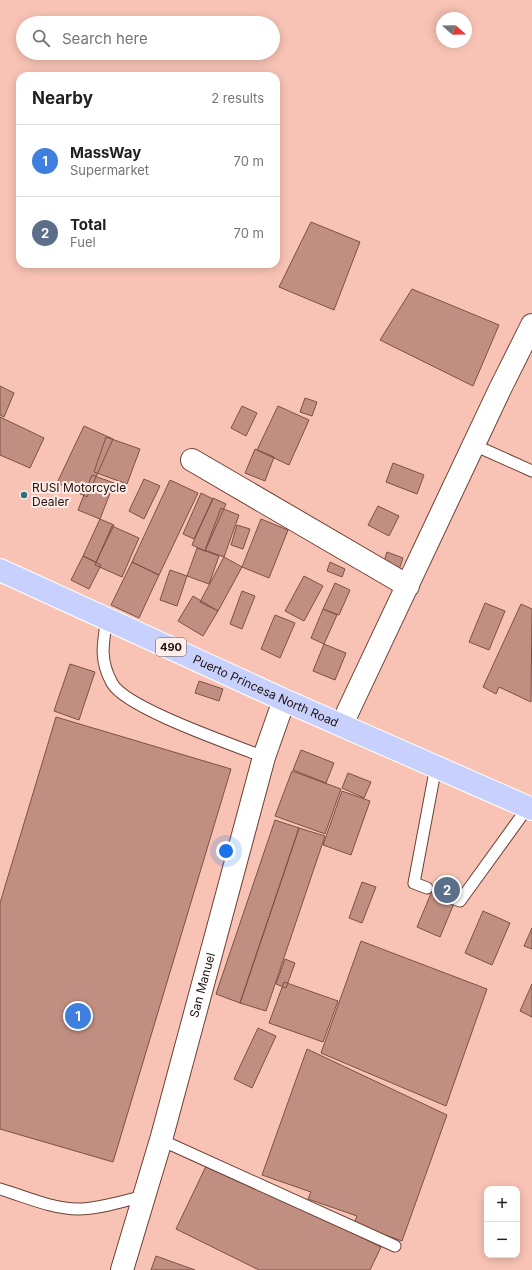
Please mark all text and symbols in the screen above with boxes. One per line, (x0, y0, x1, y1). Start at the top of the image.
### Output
north arrow (436, 12, 472, 48)
search box (16, 16, 280, 60)
icon: search (30, 27, 52, 49)
text: Search here (62, 29, 148, 48)
text: Nearby (32, 88, 93, 108)
text: 2 results (211, 90, 264, 106)
text: MassWay (70, 143, 141, 162)
text: 1 (42, 153, 48, 169)
text: 70 m (234, 153, 264, 169)
text: Supermarket (70, 162, 149, 178)
text: Total (70, 215, 106, 234)
text: 2 (41, 225, 49, 241)
text: 70 m (234, 225, 264, 241)
text: Fuel (70, 234, 96, 250)
place label: RUSI Motorcycle Dealer (32, 480, 126, 509)
marker: RUSI Motorcycle Dealer (19, 490, 29, 500)
road number: 490 (156, 638, 186, 656)
street label: Puerto Princesa North Road (191, 651, 341, 730)
your location (216, 841, 236, 861)
pin: 2 (434, 875, 460, 905)
street label: San Manuel (186, 951, 218, 1019)
pin: 1 (65, 1001, 91, 1031)
map controls (484, 1186, 520, 1258)
button: + (484, 1186, 520, 1222)
button: − (484, 1222, 520, 1258)

